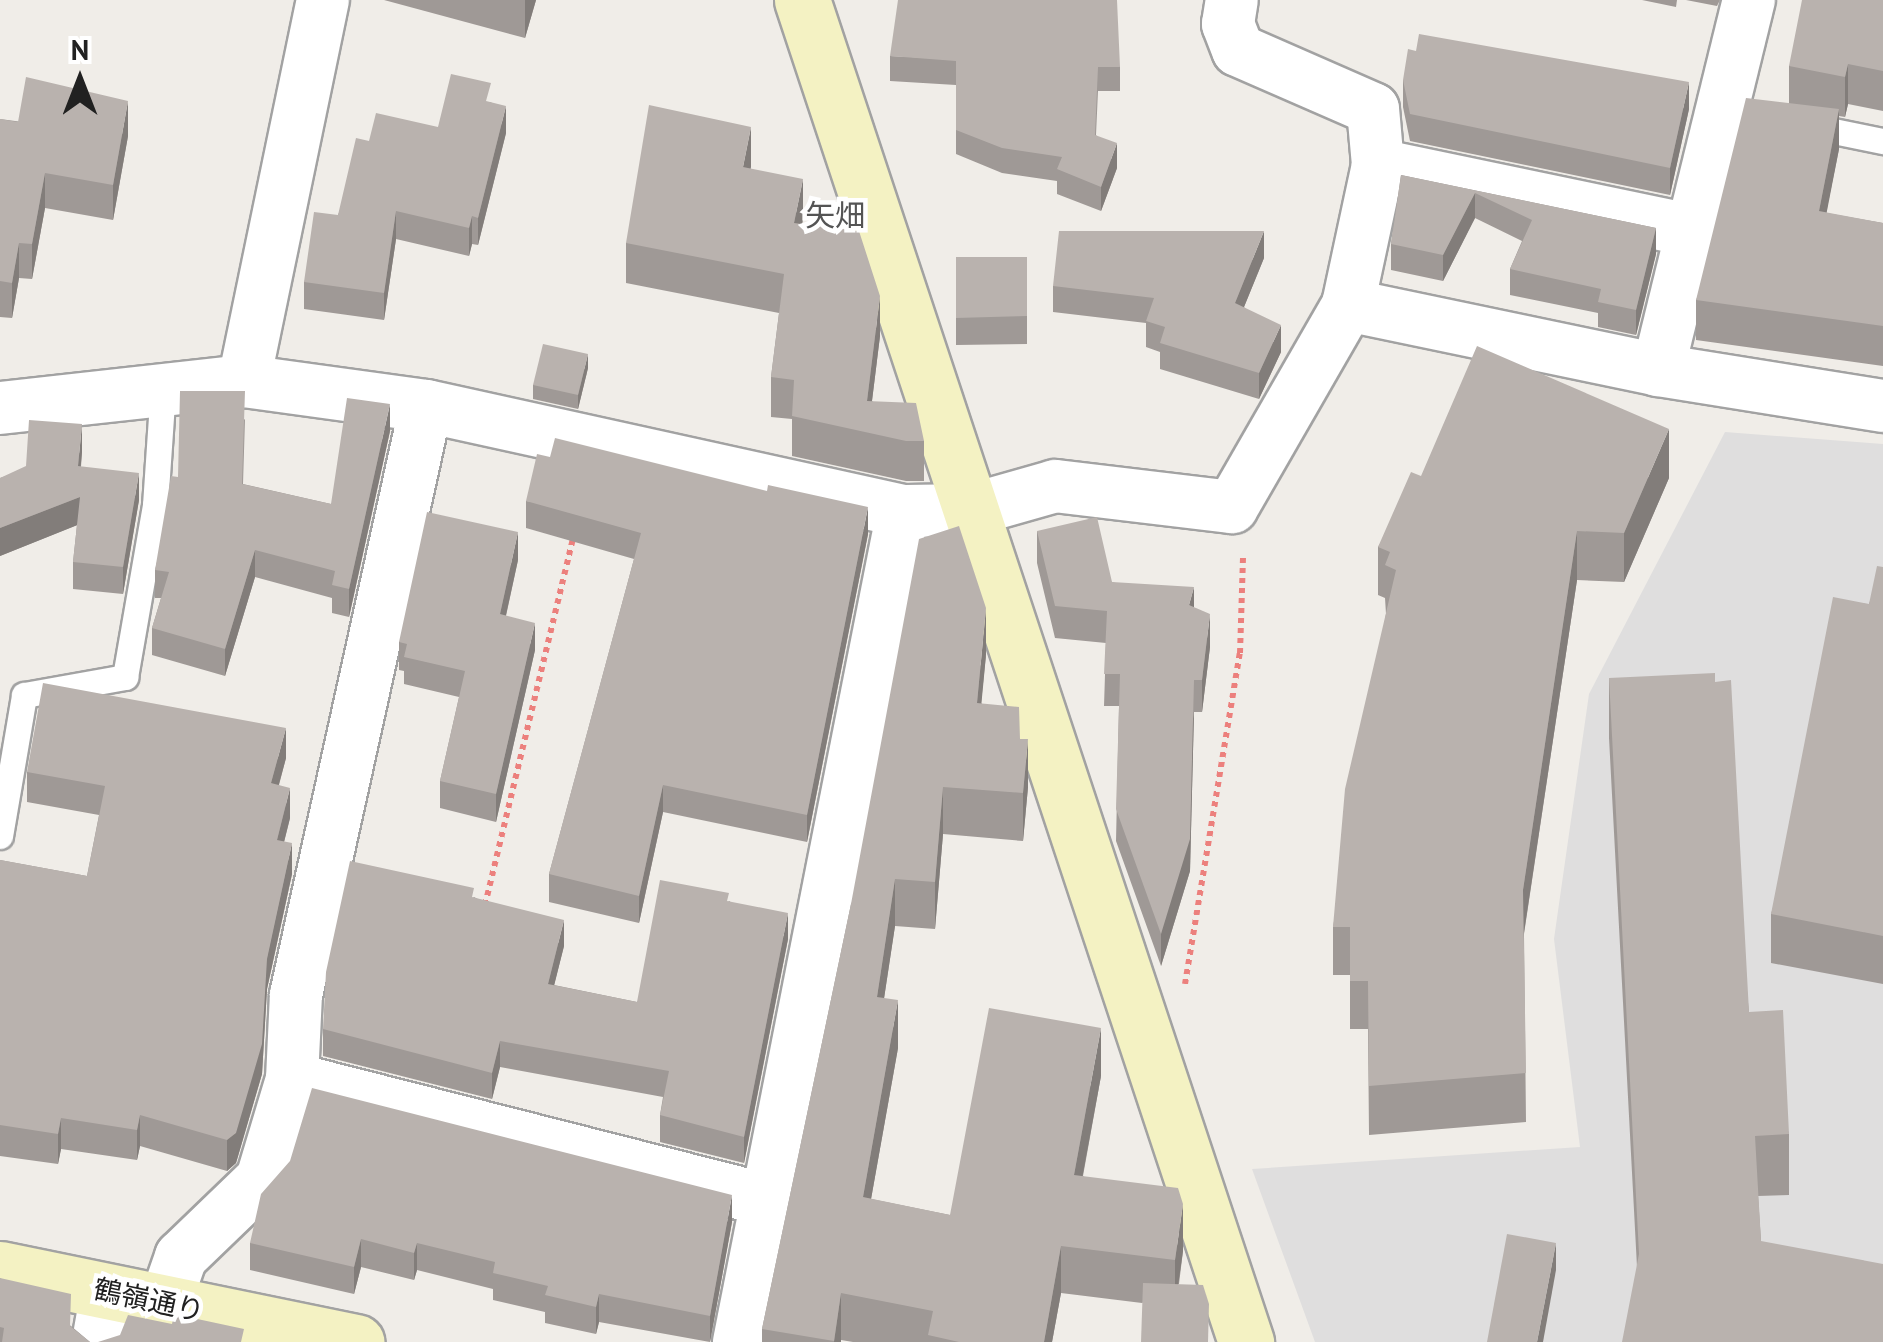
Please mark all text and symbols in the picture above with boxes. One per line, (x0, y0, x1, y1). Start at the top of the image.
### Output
north arrow (30, 30, 130, 130)
text: N (71, 31, 89, 68)
district label: 矢畑 (805, 197, 865, 233)
street label: 鶴嶺通り (91, 1272, 207, 1328)

